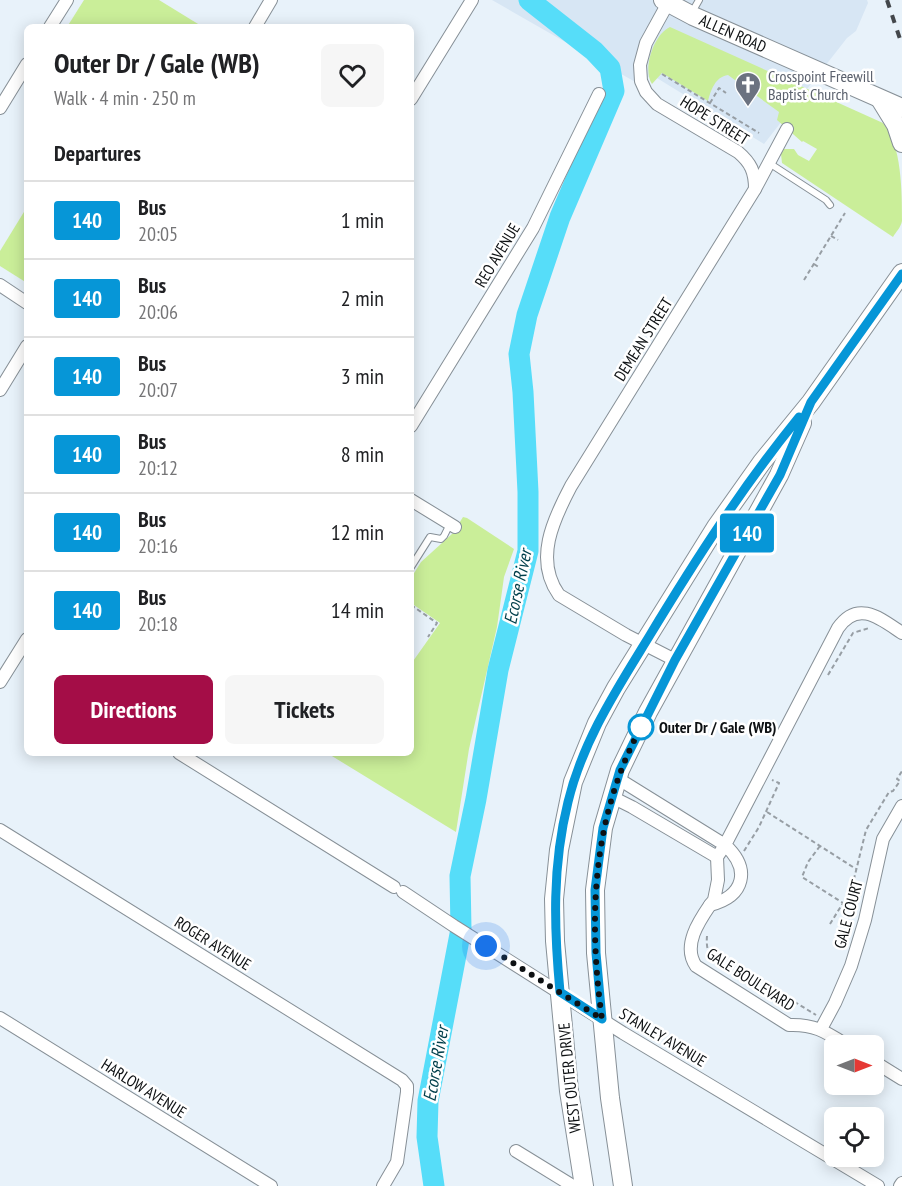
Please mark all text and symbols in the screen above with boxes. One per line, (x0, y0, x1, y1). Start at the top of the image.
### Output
street label: ALLEN ROAD (696, 9, 770, 57)
text: Outer Dr / Gale (WB) (54, 44, 260, 81)
button: heart (321, 44, 384, 107)
place label: Crosspoint Freewill Baptist Church (768, 66, 874, 104)
church icon: Crosspoint Freewill Baptist Church (733, 70, 763, 108)
text: Walk · 4 min · 250 m (54, 85, 196, 111)
street label: HOPE STREET (677, 91, 753, 149)
text: Departures (54, 139, 141, 167)
text: Bus (138, 193, 166, 221)
text: 1 min (341, 206, 384, 234)
text: 140 (72, 207, 102, 234)
street label: REO AVENUE (470, 219, 524, 291)
text: 20:05 (138, 221, 178, 247)
text: Bus (138, 271, 166, 299)
text: 2 min (341, 284, 384, 312)
text: 140 (72, 285, 102, 312)
street label: DEMEAN STREET (609, 294, 677, 384)
text: 20:06 (138, 299, 178, 325)
text: Bus (138, 349, 166, 377)
text: 3 min (341, 362, 384, 390)
text: 140 (72, 363, 102, 390)
text: 20:07 (138, 377, 178, 403)
text: Bus (138, 427, 166, 455)
text: 8 min (341, 440, 384, 468)
text: 140 (72, 441, 102, 468)
text: 20:12 (138, 455, 178, 481)
text: Bus (138, 505, 166, 533)
line badge: 140 (712, 514, 782, 552)
text: 12 min (331, 518, 384, 546)
text: 140 (72, 519, 102, 546)
text: 140 (732, 520, 762, 547)
text: 20:16 (138, 533, 178, 559)
water label: Ecorse River (498, 544, 537, 626)
text: Bus (138, 583, 166, 611)
text: 14 min (331, 596, 384, 624)
text: 140 (72, 597, 102, 624)
text: 20:18 (138, 611, 178, 637)
button: Directions (54, 675, 213, 744)
button: Tickets (225, 675, 384, 744)
marker: Outer Dr / Gale (WB) (628, 714, 654, 740)
place label: Outer Dr / Gale (WB) (659, 717, 777, 737)
street label: GALE COURT (829, 877, 867, 951)
street label: ROGER AVENUE (171, 912, 255, 974)
your location (471, 931, 501, 961)
street label: GALE BOULEVARD (703, 943, 799, 1015)
street label: STANLEY AVENUE (616, 1003, 710, 1071)
water label: Ecorse River (418, 1022, 454, 1103)
street label: WEST OUTER DRIVE (553, 1022, 585, 1134)
north arrow (824, 1035, 884, 1095)
map controls (824, 1035, 884, 1167)
street label: HARLOW AVENUE (98, 1054, 190, 1122)
button: locate (824, 1107, 884, 1167)

